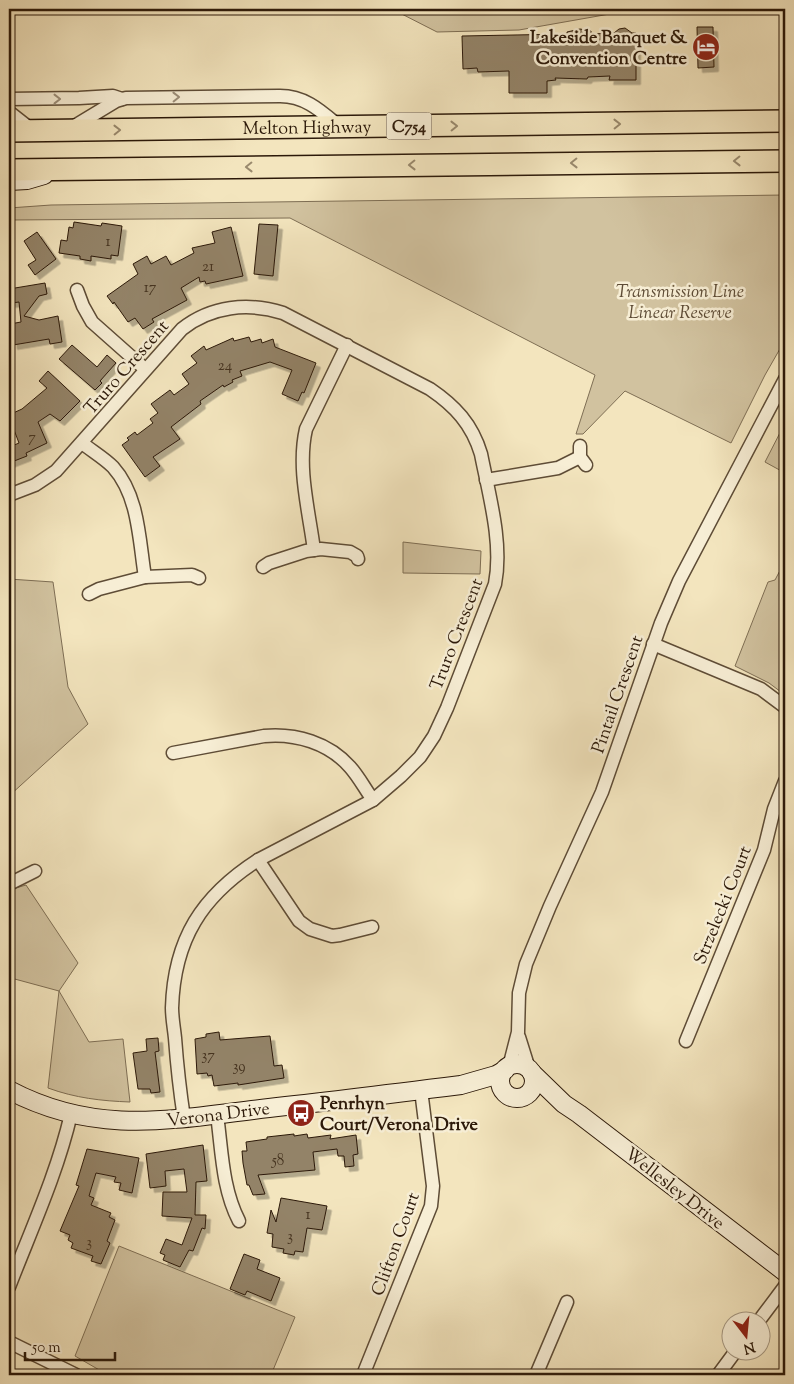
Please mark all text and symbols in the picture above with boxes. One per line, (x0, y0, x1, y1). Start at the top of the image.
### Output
place label: Lakeside Banquet & Convention Centre (530, 26, 688, 73)
hotel icon: Lakeside Banquet & Convention Centre (691, 32, 721, 62)
one-way arrow (173, 92, 181, 102)
one-way arrow (54, 94, 62, 104)
road number: C754 (386, 112, 432, 140)
street label: Melton Highway (242, 115, 372, 143)
one-way arrow (613, 119, 621, 129)
one-way arrow (450, 121, 458, 131)
one-way arrow (113, 125, 121, 135)
one-way arrow (732, 156, 740, 166)
one-way arrow (570, 158, 578, 168)
one-way arrow (407, 160, 415, 170)
one-way arrow (245, 162, 252, 172)
house number: 1 (105, 232, 111, 253)
house number: 21 (202, 257, 214, 278)
house number: 17 (144, 278, 157, 299)
park label: Transmission Line Linear Reserve (616, 280, 744, 327)
street label: Truro Crescent (79, 315, 176, 421)
house number: 24 (218, 356, 233, 377)
house number: 7 (28, 428, 36, 449)
street label: Truro Crescent (425, 575, 491, 695)
street label: Pintail Crescent (586, 632, 651, 757)
street label: Strzelecki Court (688, 843, 759, 969)
house number: 37 (201, 1046, 215, 1067)
house number: 39 (232, 1057, 246, 1078)
place label: Penrhyn Court/Verona Drive (320, 1092, 479, 1139)
street label: Verona Drive (165, 1097, 271, 1135)
bus stop icon: Penrhyn Court/Verona Drive (286, 1098, 316, 1128)
street label: Wellesley Drive (618, 1142, 729, 1237)
house number: 58 (271, 1151, 284, 1172)
street label: Clifton Court (366, 1189, 428, 1300)
house number: 1 (305, 1205, 311, 1226)
house number: 3 (287, 1227, 293, 1248)
house number: 3 (86, 1233, 92, 1254)
north arrow (722, 1312, 772, 1362)
scale bar (25, 1329, 115, 1361)
text: N (741, 1335, 757, 1358)
text: 50 m (31, 1338, 61, 1359)

